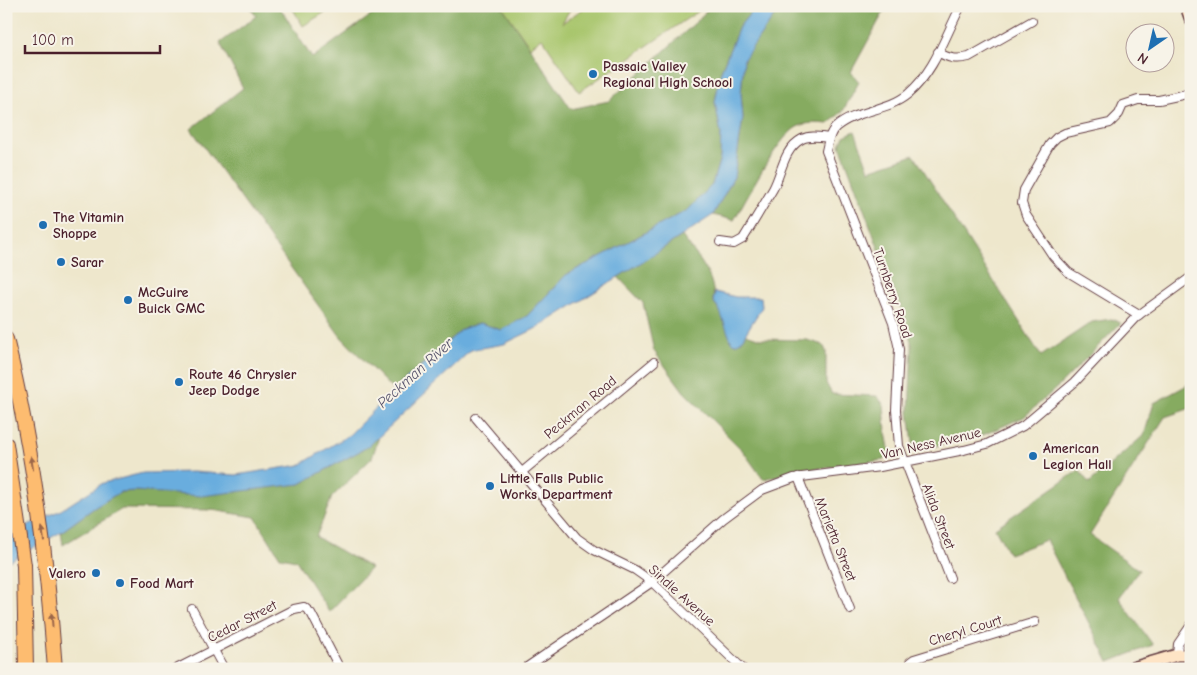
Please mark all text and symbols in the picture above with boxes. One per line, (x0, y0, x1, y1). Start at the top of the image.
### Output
scale bar (25, 22, 160, 54)
north arrow (1124, 22, 1174, 72)
text: 100 m (32, 31, 74, 49)
text: N (1134, 49, 1152, 68)
place label: Passaic Valley Regional High School (603, 58, 732, 91)
marker: Passaic Valley Regional High School (587, 68, 599, 80)
place label: The Vitamin Shoppe (53, 209, 124, 242)
marker: The Vitamin Shoppe (37, 219, 49, 231)
street label: Turnberry Road (869, 246, 916, 341)
place label: Sarar (71, 254, 104, 271)
marker: Sarar (55, 256, 67, 268)
place label: McGuire Buick GMC (138, 284, 205, 317)
marker: McGuire Buick GMC (122, 294, 134, 306)
water label: Peckman River (373, 334, 457, 412)
place label: Route 46 Chrysler Jeep Dodge (189, 366, 297, 399)
street label: Peckman Road (541, 372, 620, 443)
marker: Route 46 Chrysler Jeep Dodge (173, 376, 185, 388)
street label: Van Ness Avenue (880, 424, 982, 463)
place label: American Legion Hall (1043, 440, 1112, 473)
marker: American Legion Hall (1027, 450, 1039, 462)
one-way arrow (27, 455, 35, 471)
place label: Little Falls Public Works Department (500, 470, 613, 503)
marker: Little Falls Public Works Department (484, 480, 496, 492)
street label: Alida Street (918, 481, 959, 552)
street label: Marietta Street (811, 495, 861, 585)
one-way arrow (38, 526, 46, 542)
street label: Sindle Avenue (645, 561, 718, 630)
place label: Valero (49, 565, 86, 582)
marker: Valero (90, 567, 102, 579)
place label: Food Mart (130, 575, 194, 592)
marker: Food Mart (114, 577, 126, 589)
street label: Cedar Street (205, 596, 281, 646)
street label: Cheryl Court (927, 611, 1005, 650)
one-way arrow (47, 612, 55, 628)

